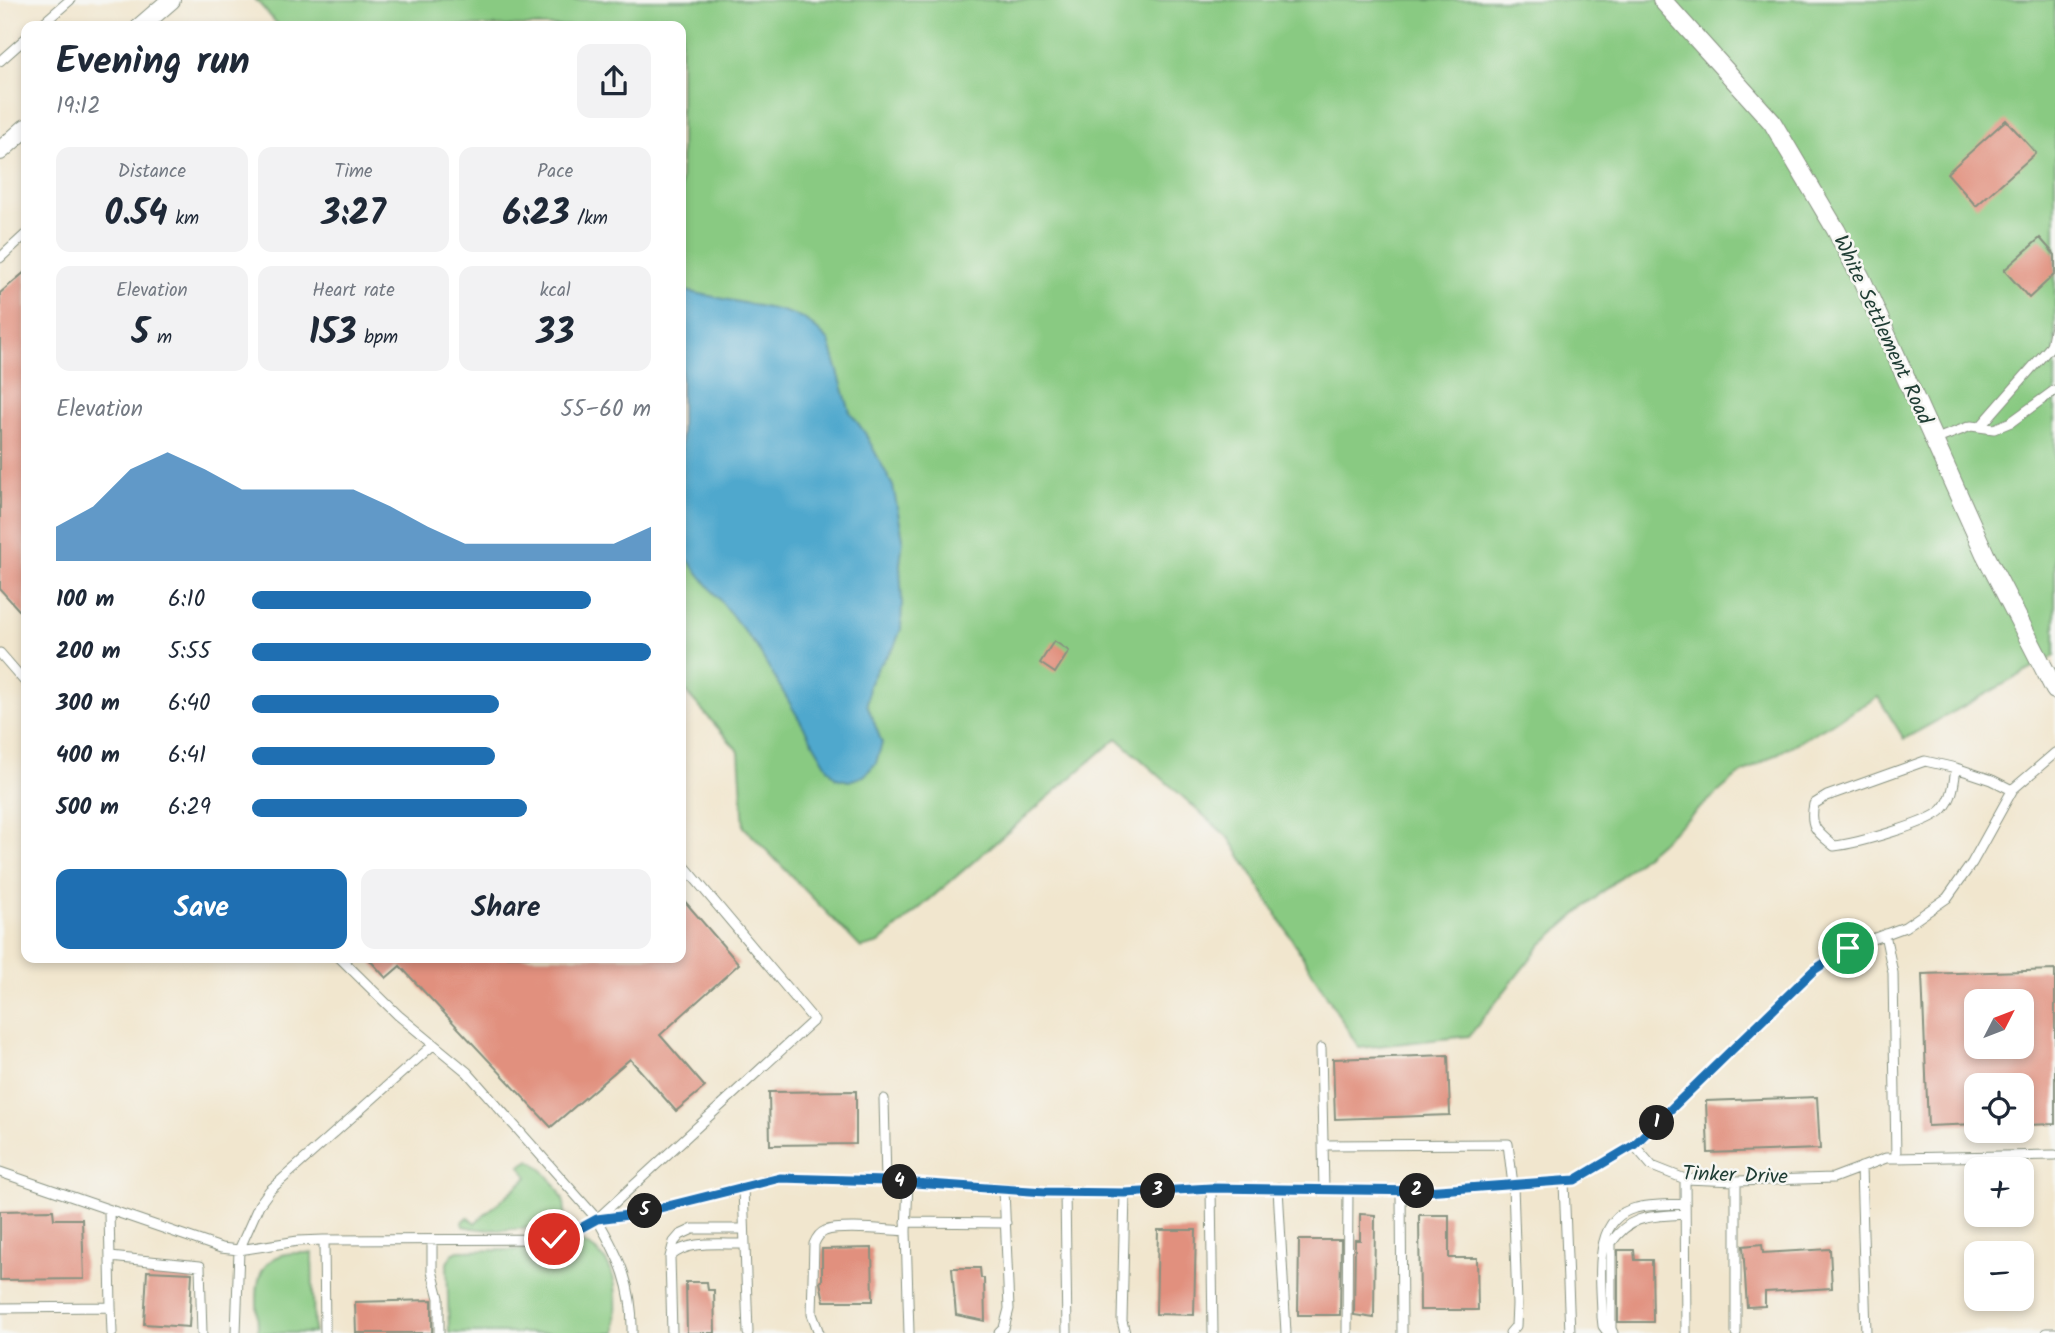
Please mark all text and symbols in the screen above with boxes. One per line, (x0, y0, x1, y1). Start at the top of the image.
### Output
text: Evening run (56, 33, 250, 93)
button: share (577, 44, 651, 118)
text: 19:12 (56, 89, 101, 125)
text: Distance (118, 157, 186, 187)
text: Time (334, 157, 373, 187)
text: Pace (537, 157, 573, 187)
text: 0.54 (104, 187, 168, 243)
text: 3:27 (321, 187, 386, 243)
text: 6:23 (502, 187, 570, 243)
text: km (168, 204, 199, 234)
text: /km (570, 204, 608, 234)
street label: White Settlement Road (1823, 230, 1941, 431)
text: Elevation (116, 276, 188, 306)
text: Heart rate (312, 276, 395, 306)
text: kcal (540, 276, 571, 306)
text: 5 (132, 306, 149, 362)
text: 153 (309, 306, 356, 362)
text: 33 (536, 306, 574, 362)
text: m (149, 323, 172, 353)
text: bpm (356, 323, 398, 353)
text: Elevation (56, 392, 143, 428)
text: 55–60 m (560, 392, 651, 428)
text: 100 m (56, 582, 114, 618)
text: 6:10 (168, 582, 205, 618)
text: 200 m (56, 634, 121, 670)
text: 5:55 (168, 634, 211, 670)
text: 300 m (56, 686, 120, 722)
text: 6:40 (168, 686, 211, 722)
text: 400 m (56, 738, 120, 774)
text: 6:41 (168, 738, 206, 774)
text: 500 m (56, 790, 119, 826)
text: 6:29 (168, 790, 211, 826)
button: Save (56, 869, 347, 949)
button: Share (361, 869, 651, 949)
pin (1818, 918, 1878, 978)
icon: arrive (1829, 929, 1867, 967)
north arrow (1964, 989, 2034, 1059)
map controls (1964, 989, 2034, 1311)
button: locate (1964, 1073, 2034, 1143)
pin: 1 (1640, 1106, 1674, 1140)
text: 1 (1654, 1107, 1659, 1137)
button: + (1964, 1157, 2034, 1227)
street label: Tinker Drive (1682, 1158, 1789, 1194)
pin: 4 (883, 1164, 918, 1200)
text: 4 (894, 1166, 905, 1196)
pin: 3 (1140, 1174, 1176, 1208)
pin: 2 (1400, 1174, 1434, 1208)
text: 3 (1152, 1175, 1163, 1205)
text: 2 (1411, 1175, 1422, 1205)
pin: 5 (628, 1194, 662, 1228)
text: 5 (640, 1195, 649, 1225)
pin (524, 1209, 584, 1269)
icon: check (535, 1220, 573, 1258)
button: − (1964, 1241, 2034, 1311)

